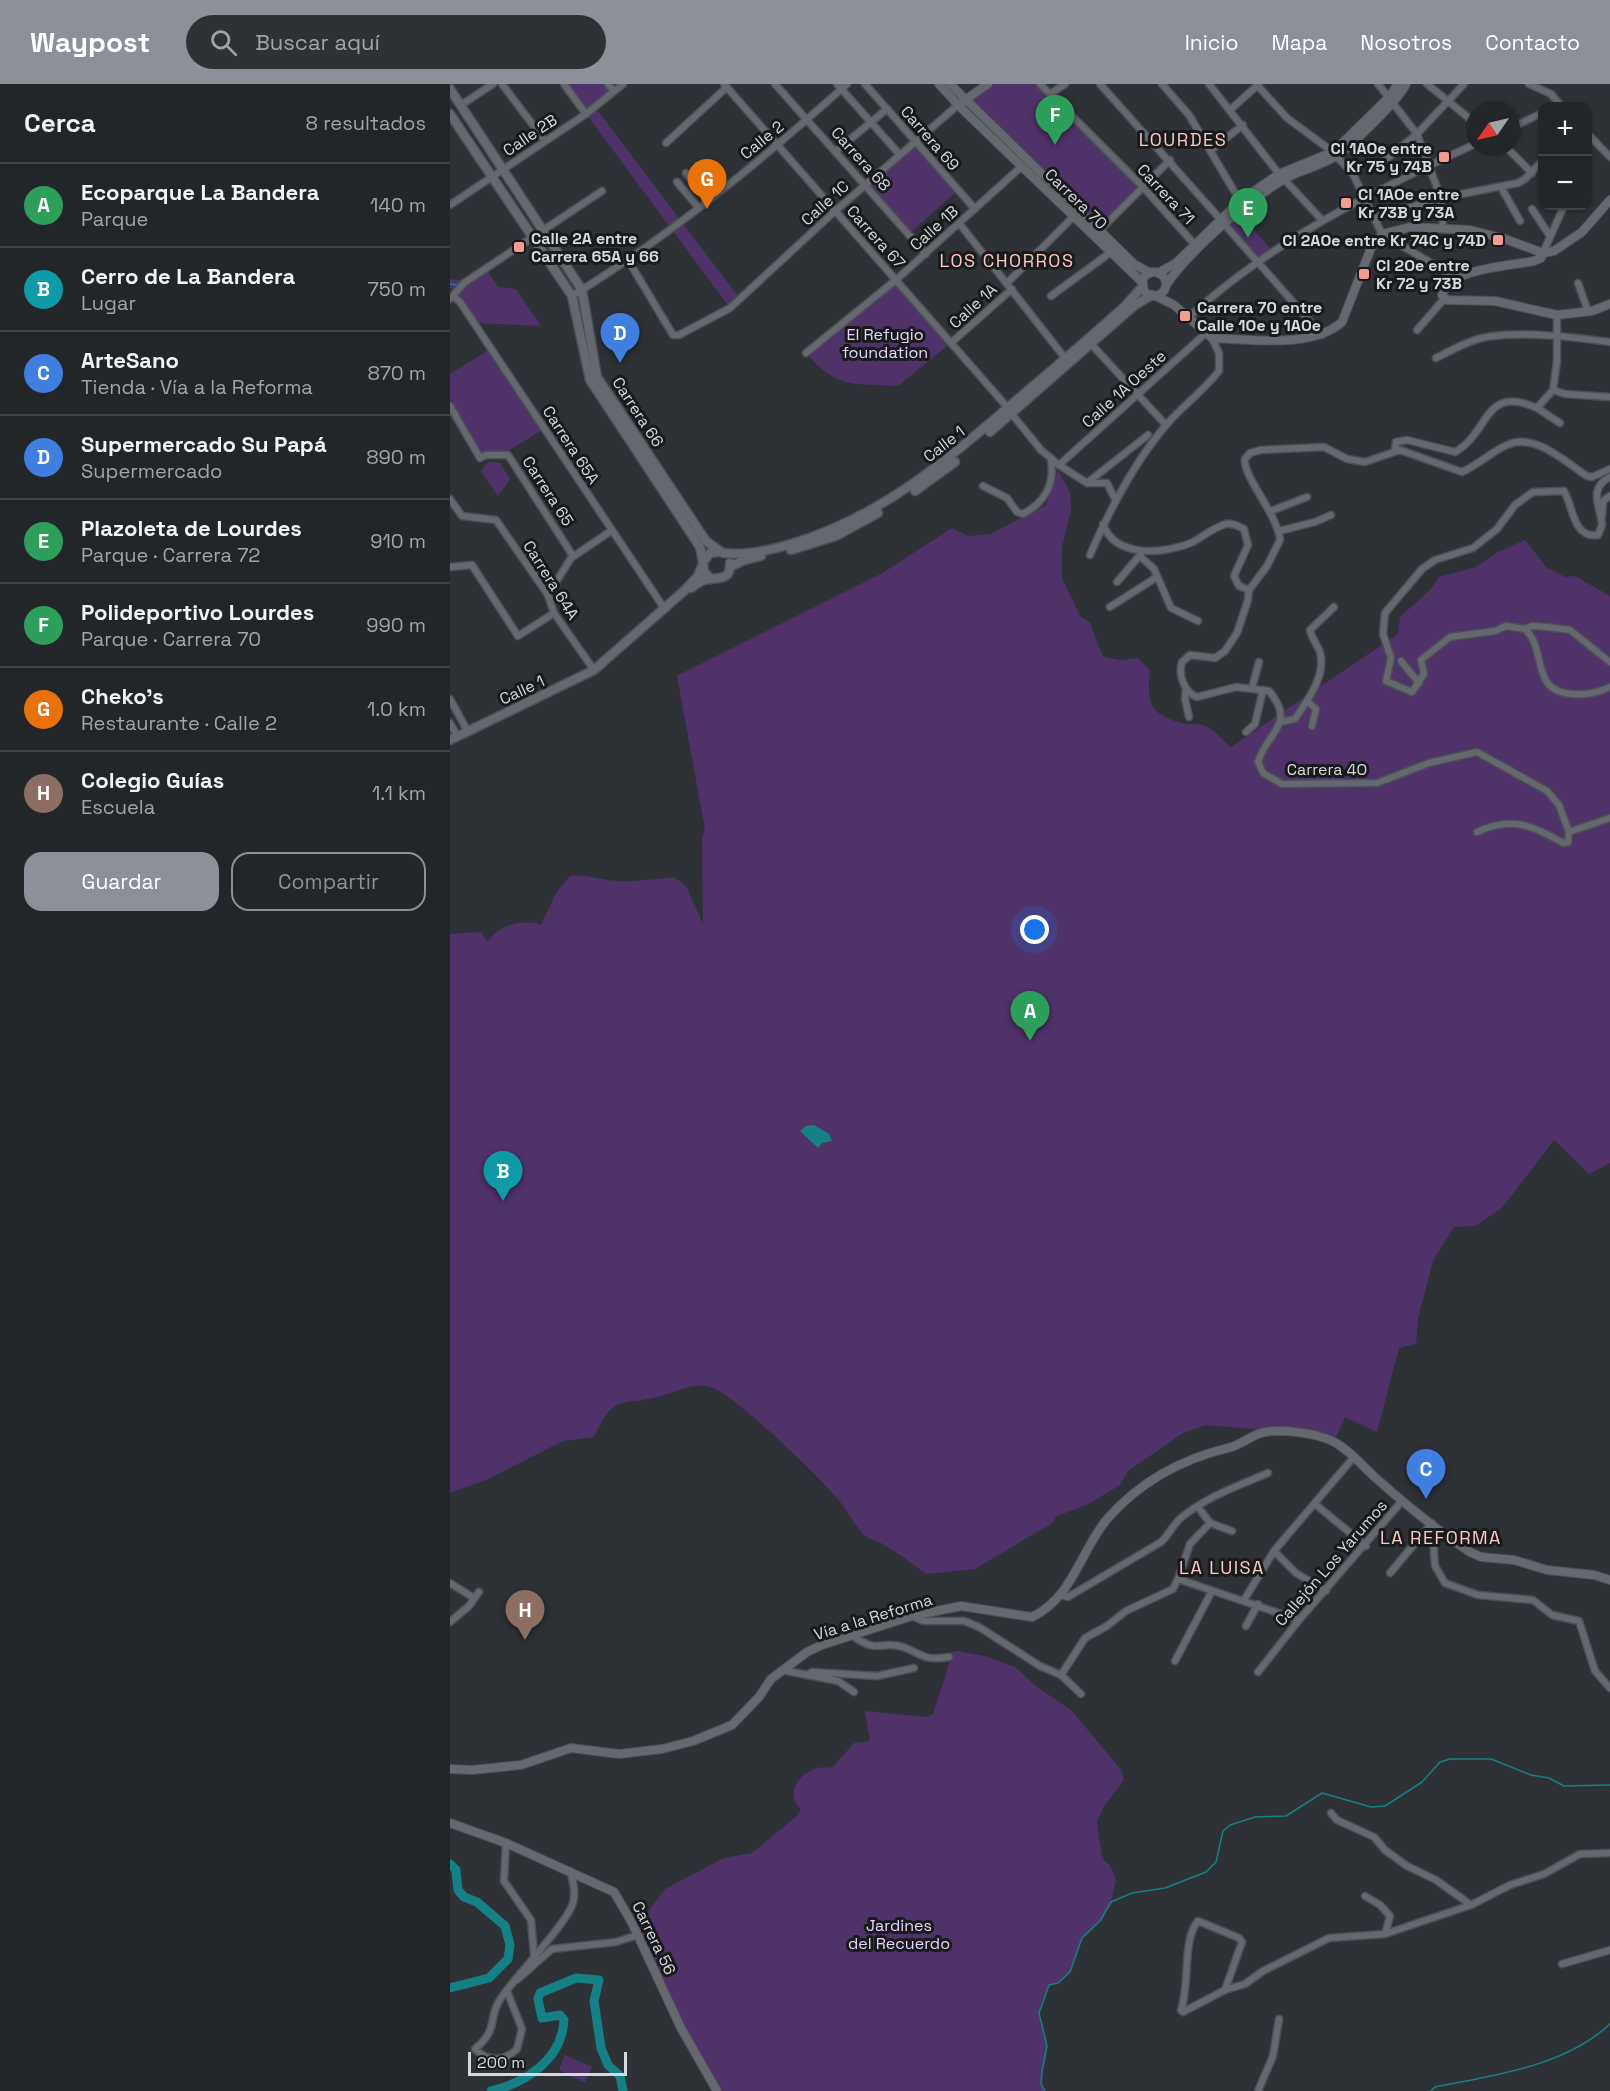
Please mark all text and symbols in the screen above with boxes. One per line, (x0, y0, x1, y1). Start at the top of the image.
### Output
search box (186, 15, 606, 69)
text: Waypost (30, 24, 150, 60)
icon: search (207, 26, 240, 59)
text: Buscar aquí (255, 28, 380, 56)
text: Inicio (1185, 29, 1239, 56)
text: Mapa (1272, 29, 1327, 56)
text: Nosotros (1360, 29, 1452, 56)
text: Contacto (1485, 29, 1580, 56)
pin: F (1036, 95, 1074, 145)
street label: Carrera 69 (896, 101, 964, 175)
north arrow (1466, 102, 1520, 156)
map controls (1538, 102, 1592, 210)
button: + (1538, 102, 1592, 156)
text: Cerca (24, 106, 96, 140)
street label: Calle 2B (499, 109, 561, 161)
text: 8 resultados (306, 110, 426, 136)
street label: Calle 2 (736, 116, 788, 164)
street label: Carrera 68 (827, 122, 895, 196)
district label: LOURDES (1139, 128, 1227, 151)
place label: Cl 1AOe entre Kr 75 y 74B (1331, 138, 1432, 177)
marker: Cl 1AOe entre Kr 75 y 74B (1437, 150, 1451, 164)
button: − (1538, 156, 1592, 210)
street label: Carrera 71 (1133, 159, 1199, 229)
pin: G (688, 160, 726, 209)
street label: Carrera 70 (1040, 164, 1112, 234)
street label: Calle 1C (796, 176, 854, 230)
text: Ecoparque La Bandera (81, 178, 319, 206)
place label: Cl 1AOe entre Kr 73B y 73A (1358, 184, 1459, 223)
pin: E (1228, 188, 1268, 238)
text: A (37, 192, 50, 218)
text: 140 m (370, 192, 426, 218)
marker: Cl 1AOe entre Kr 73B y 73A (1339, 196, 1353, 210)
street label: Carrera 67 (842, 201, 910, 273)
street label: Calle 1B (905, 201, 963, 255)
text: Parque (81, 206, 148, 232)
place label: Calle 2A entre Carrera 65A y 66 (531, 228, 659, 267)
place label: Cl 2AOe entre Kr 74C y 74D (1282, 230, 1486, 251)
marker: Cl 2AOe entre Kr 74C y 74D (1491, 233, 1505, 247)
marker: Calle 2A entre Carrera 65A y 66 (512, 240, 526, 254)
district label: LOS CHORROS (940, 249, 1074, 272)
place label: Cl 2Oe entre Kr 72 y 73B (1376, 255, 1470, 294)
text: Cerro de La Bandera (81, 262, 295, 290)
marker: Cl 2Oe entre Kr 72 y 73B (1357, 267, 1371, 281)
text: B (37, 276, 50, 302)
text: 750 m (368, 276, 426, 302)
street label: Calle 1A (945, 279, 1001, 333)
text: Lugar (81, 290, 136, 316)
place label: Carrera 70 entre Calle 1Oe y 1AOe (1197, 297, 1322, 336)
marker: Carrera 70 entre Calle 1Oe y 1AOe (1178, 309, 1192, 323)
pin: D (600, 314, 640, 363)
park label: El Refugio foundation (842, 324, 928, 363)
text: ArteSano (81, 346, 179, 374)
street label: Calle 1A Oeste (1077, 346, 1171, 432)
text: C (37, 360, 50, 386)
text: 870 m (367, 360, 426, 386)
street label: Carrera 66 (608, 373, 668, 451)
text: Tienda · Vía a la Reforma (81, 374, 313, 400)
street label: Carrera 65A (538, 402, 604, 488)
street label: Calle 1 (919, 421, 969, 467)
text: Supermercado Su Papá (81, 430, 327, 458)
text: D (37, 444, 50, 470)
text: 890 m (366, 444, 426, 470)
street label: Carrera 65 (518, 452, 578, 530)
text: Supermercado (81, 458, 222, 484)
text: Plazoleta de Lourdes (81, 514, 302, 542)
text: E (38, 528, 49, 554)
text: 910 m (370, 528, 426, 554)
street label: Carrera 64A (518, 536, 584, 624)
text: Parque · Carrera 72 (81, 542, 260, 568)
text: Polideportivo Lourdes (81, 598, 314, 626)
text: F (38, 612, 49, 638)
text: 990 m (366, 612, 426, 638)
text: Parque · Carrera 70 (81, 626, 261, 652)
street label: Calle 1 (496, 670, 548, 710)
text: Cheko's (81, 682, 164, 710)
text: G (37, 696, 50, 722)
text: 1.0 km (367, 696, 426, 722)
text: Restaurante · Calle 2 (81, 710, 277, 736)
street label: Carrera 4O (1287, 759, 1367, 780)
text: Colegio Guías (81, 766, 224, 794)
text: H (37, 780, 50, 806)
text: 1.1 km (372, 780, 426, 806)
text: Escuela (81, 794, 155, 820)
button: Guardar (24, 852, 219, 911)
button: Compartir (231, 852, 426, 911)
your location (1020, 915, 1049, 944)
pin: A (1010, 992, 1050, 1041)
pin: B (484, 1152, 522, 1201)
pin: C (1406, 1450, 1446, 1499)
street label: Callejón Los Yarumos (1270, 1495, 1392, 1631)
district label: LA REFORMA (1380, 1526, 1502, 1549)
district label: LA LUISA (1179, 1556, 1265, 1579)
street label: Vía a la Reforma (811, 1589, 935, 1645)
pin: H (506, 1590, 544, 1640)
street label: Carrera 56 (627, 1898, 681, 1978)
park label: Jardines del Recuerdo (848, 1915, 950, 1954)
scale bar (468, 2049, 627, 2076)
text: 200 m (477, 2052, 525, 2073)

